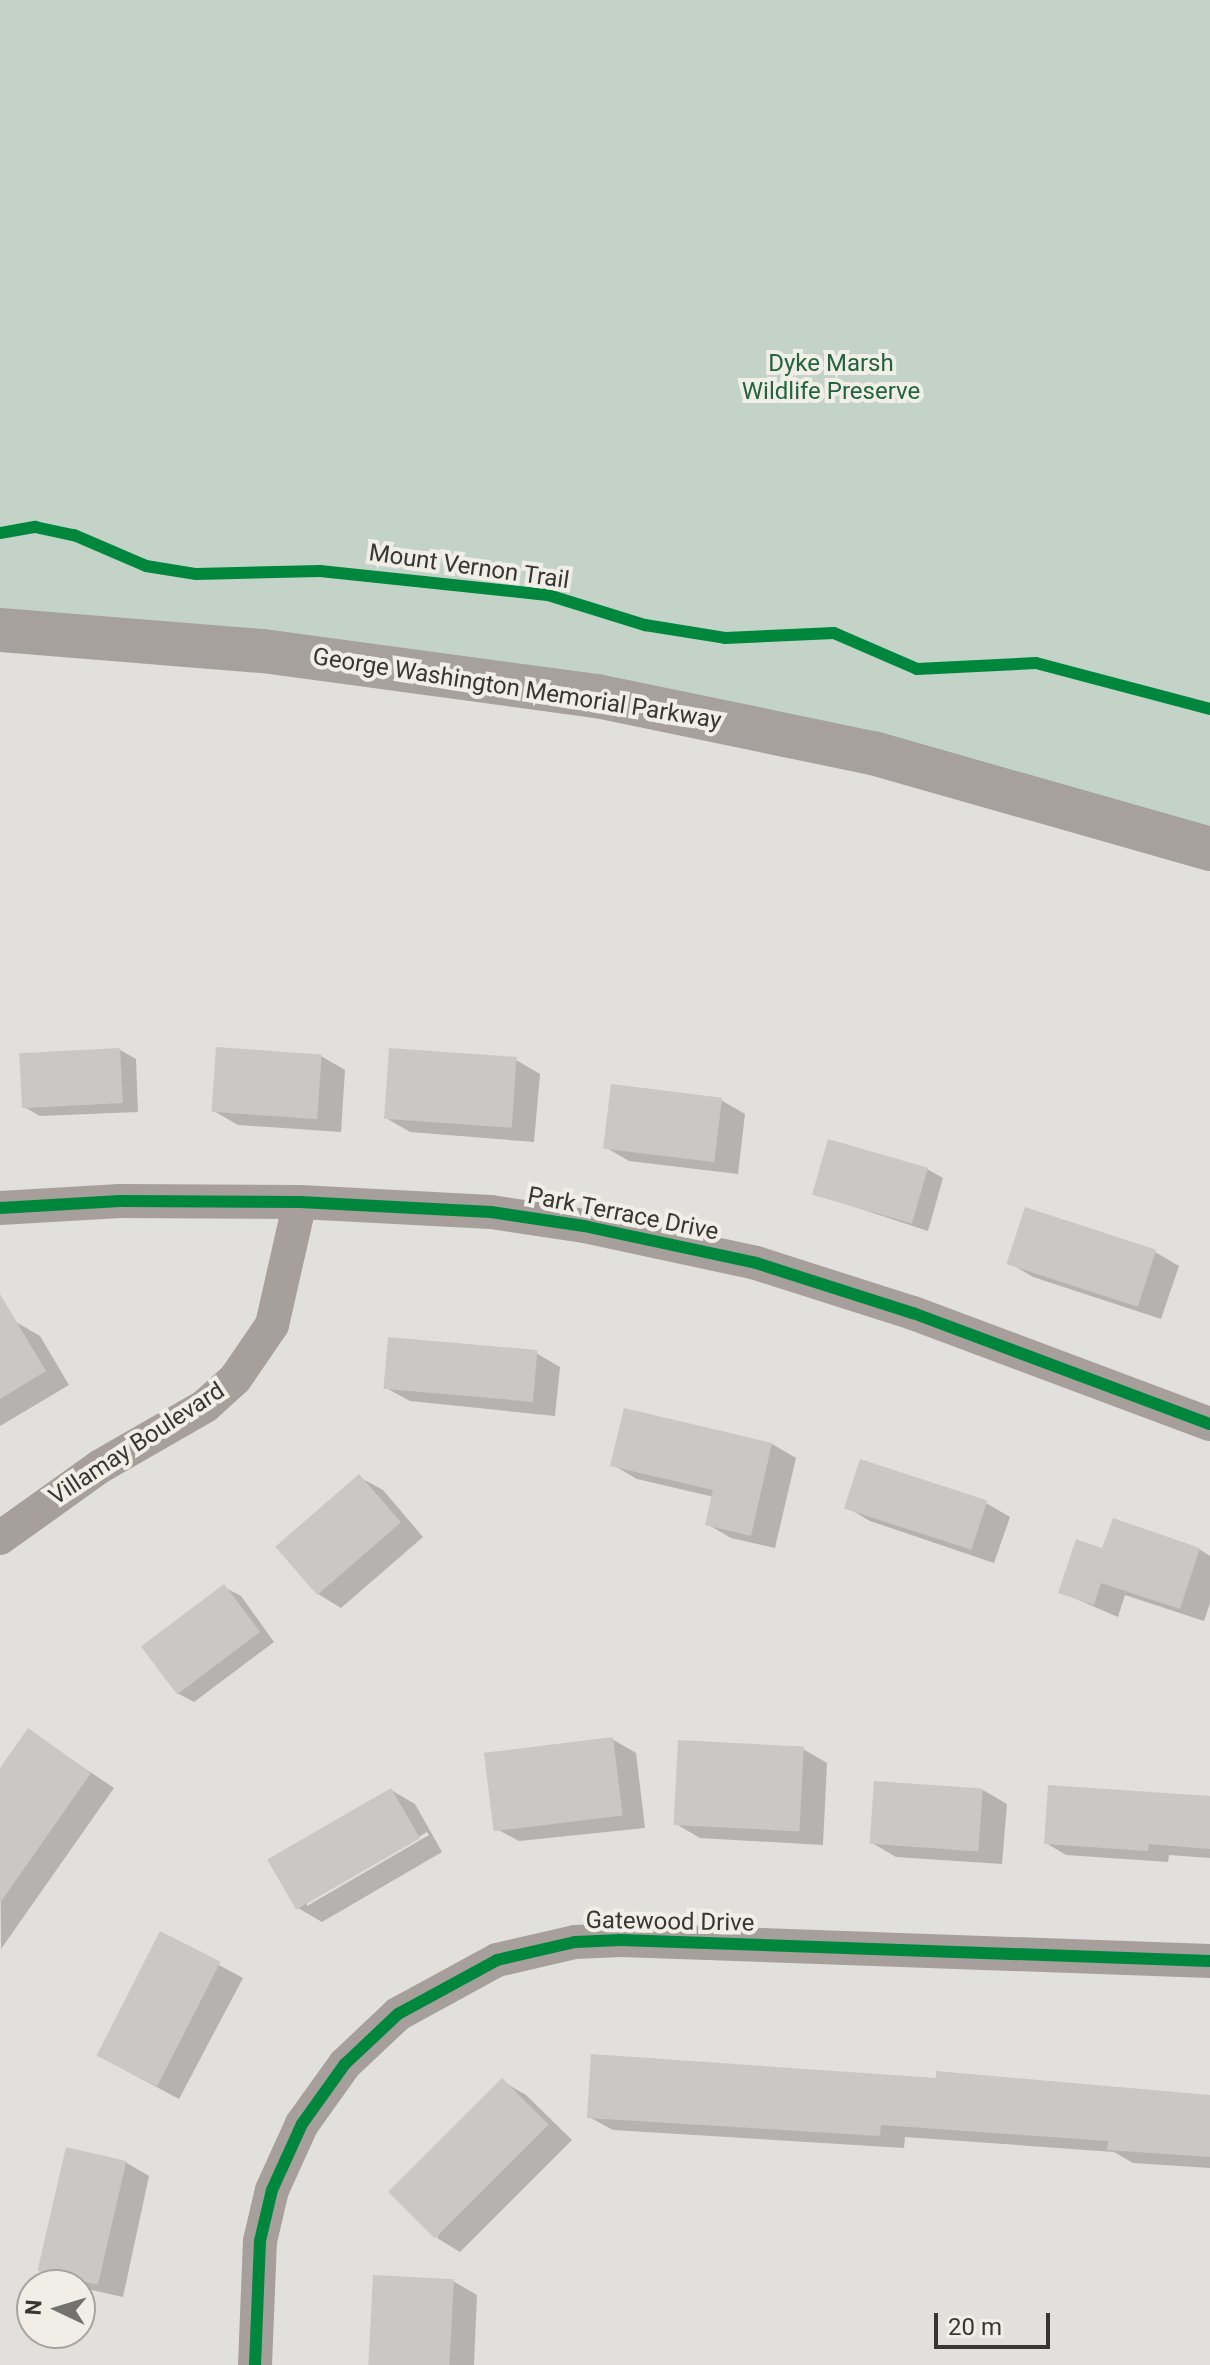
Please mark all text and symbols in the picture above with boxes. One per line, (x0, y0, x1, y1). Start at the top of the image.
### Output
park label: Dyke Marsh Wildlife Preserve (742, 350, 920, 406)
street label: Mount Vernon Trail (367, 539, 571, 595)
street label: George Washington Memorial Parkway (311, 642, 723, 736)
street label: Park Terrace Drive (525, 1181, 721, 1247)
street label: Villamay Boulevard (44, 1377, 230, 1511)
street label: Gatewood Drive (585, 1906, 755, 1938)
north arrow (16, 2269, 96, 2349)
scale bar (938, 2297, 1054, 2347)
text: N (21, 2299, 47, 2316)
text: 20 m (948, 2313, 1002, 2341)

